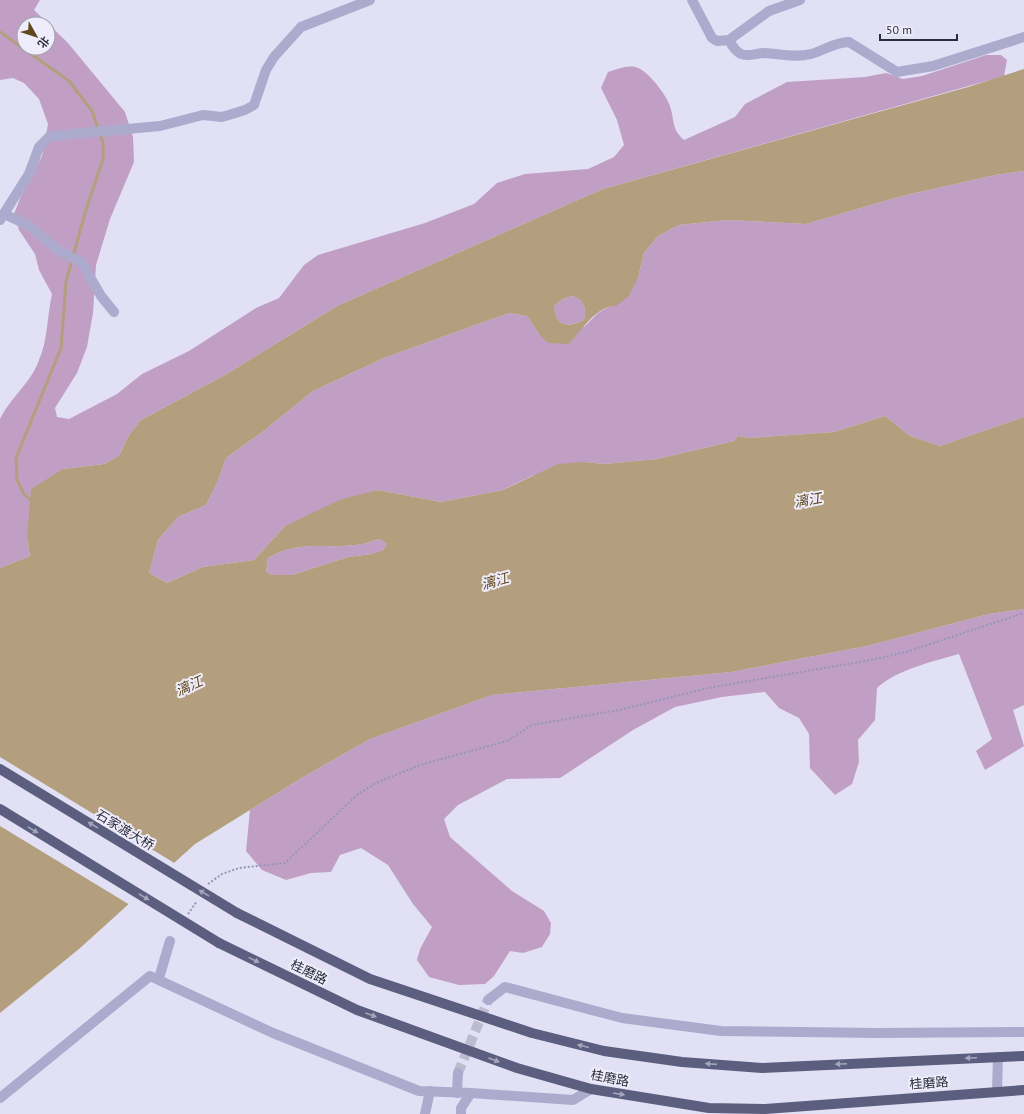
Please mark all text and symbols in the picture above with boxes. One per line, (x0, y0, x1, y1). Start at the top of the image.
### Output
north arrow (16, 16, 56, 56)
scale bar (880, 16, 957, 42)
text: 50 m (886, 22, 912, 37)
text: 北 (35, 34, 53, 51)
water label: 漓江 (793, 488, 825, 511)
water label: 漓江 (479, 568, 513, 593)
water label: 漓江 (173, 671, 207, 700)
street label: 石家渡大桥 (93, 806, 157, 854)
one-way arrow (87, 822, 99, 829)
one-way arrow (27, 826, 39, 833)
one-way arrow (199, 889, 209, 897)
one-way arrow (138, 894, 150, 901)
street label: 桂磨路 (288, 956, 330, 988)
one-way arrow (248, 957, 260, 963)
one-way arrow (366, 1013, 378, 1019)
one-way arrow (577, 1043, 589, 1049)
one-way arrow (965, 1055, 977, 1062)
one-way arrow (488, 1057, 500, 1063)
one-way arrow (705, 1061, 717, 1068)
one-way arrow (835, 1061, 847, 1068)
street label: 桂磨路 (589, 1066, 631, 1090)
street label: 桂磨路 (909, 1073, 949, 1093)
one-way arrow (613, 1091, 625, 1097)

